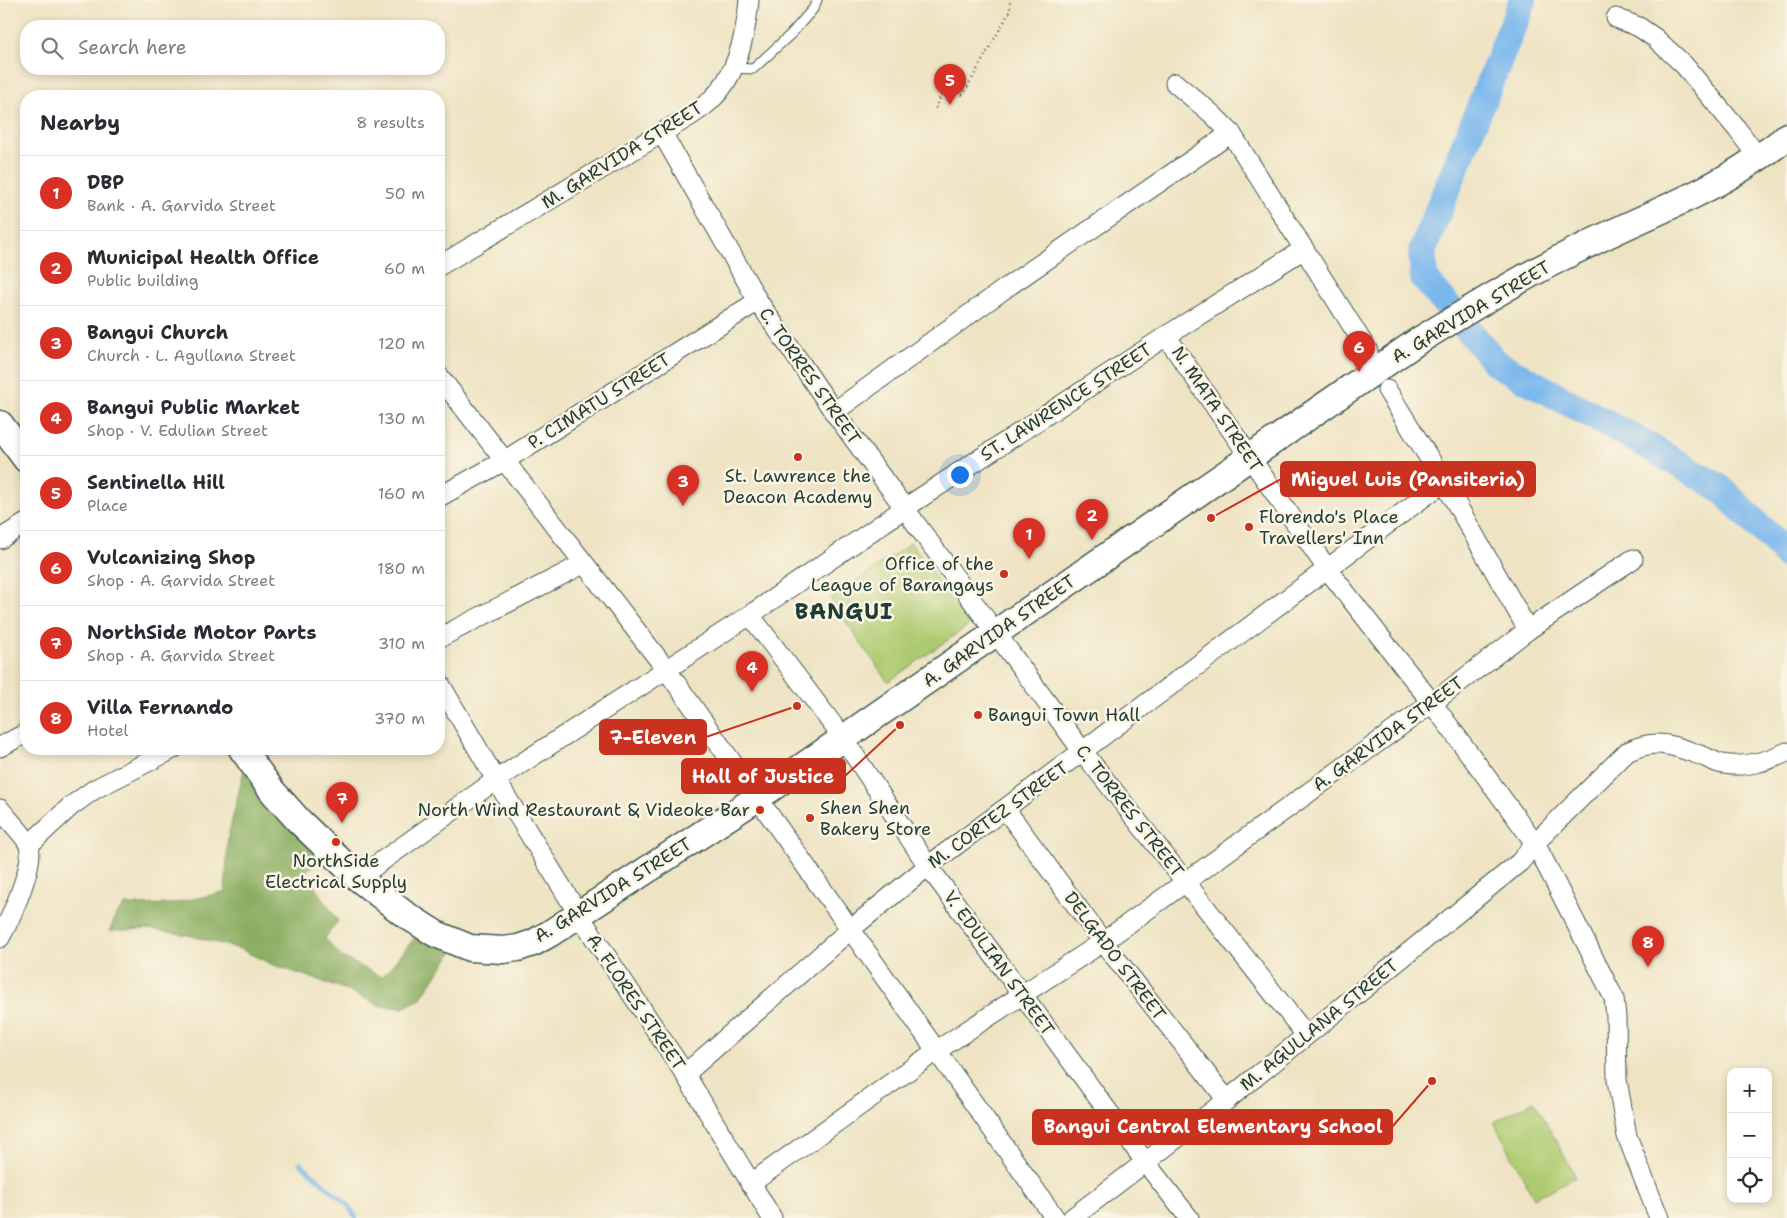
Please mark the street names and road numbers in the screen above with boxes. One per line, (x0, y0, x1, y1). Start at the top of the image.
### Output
street label: M. GARVIDA STREET (537, 96, 707, 214)
street label: A. GARVIDA STREET (1387, 255, 1555, 369)
street label: C. TORRES STREET (754, 303, 866, 449)
street label: ST. LAWRENCE STREET (976, 337, 1156, 467)
street label: N. MATA STREET (1166, 341, 1268, 477)
street label: P. CIMATU STREET (523, 347, 675, 455)
street label: A. GARVIDA STREET (918, 569, 1080, 693)
street label: A. GARVIDA STREET (1308, 671, 1468, 797)
street label: C. TORRES STREET (1071, 740, 1189, 882)
street label: M. CORTEZ STREET (923, 756, 1073, 874)
street label: A. GARVIDA STREET (530, 832, 696, 948)
street label: V. EDULIAN STREET (938, 886, 1060, 1040)
street label: DELGADO STREET (1059, 887, 1171, 1025)
street label: A. FLORES STREET (581, 929, 691, 1075)
street label: M. AGULLANA STREET (1235, 954, 1403, 1096)

